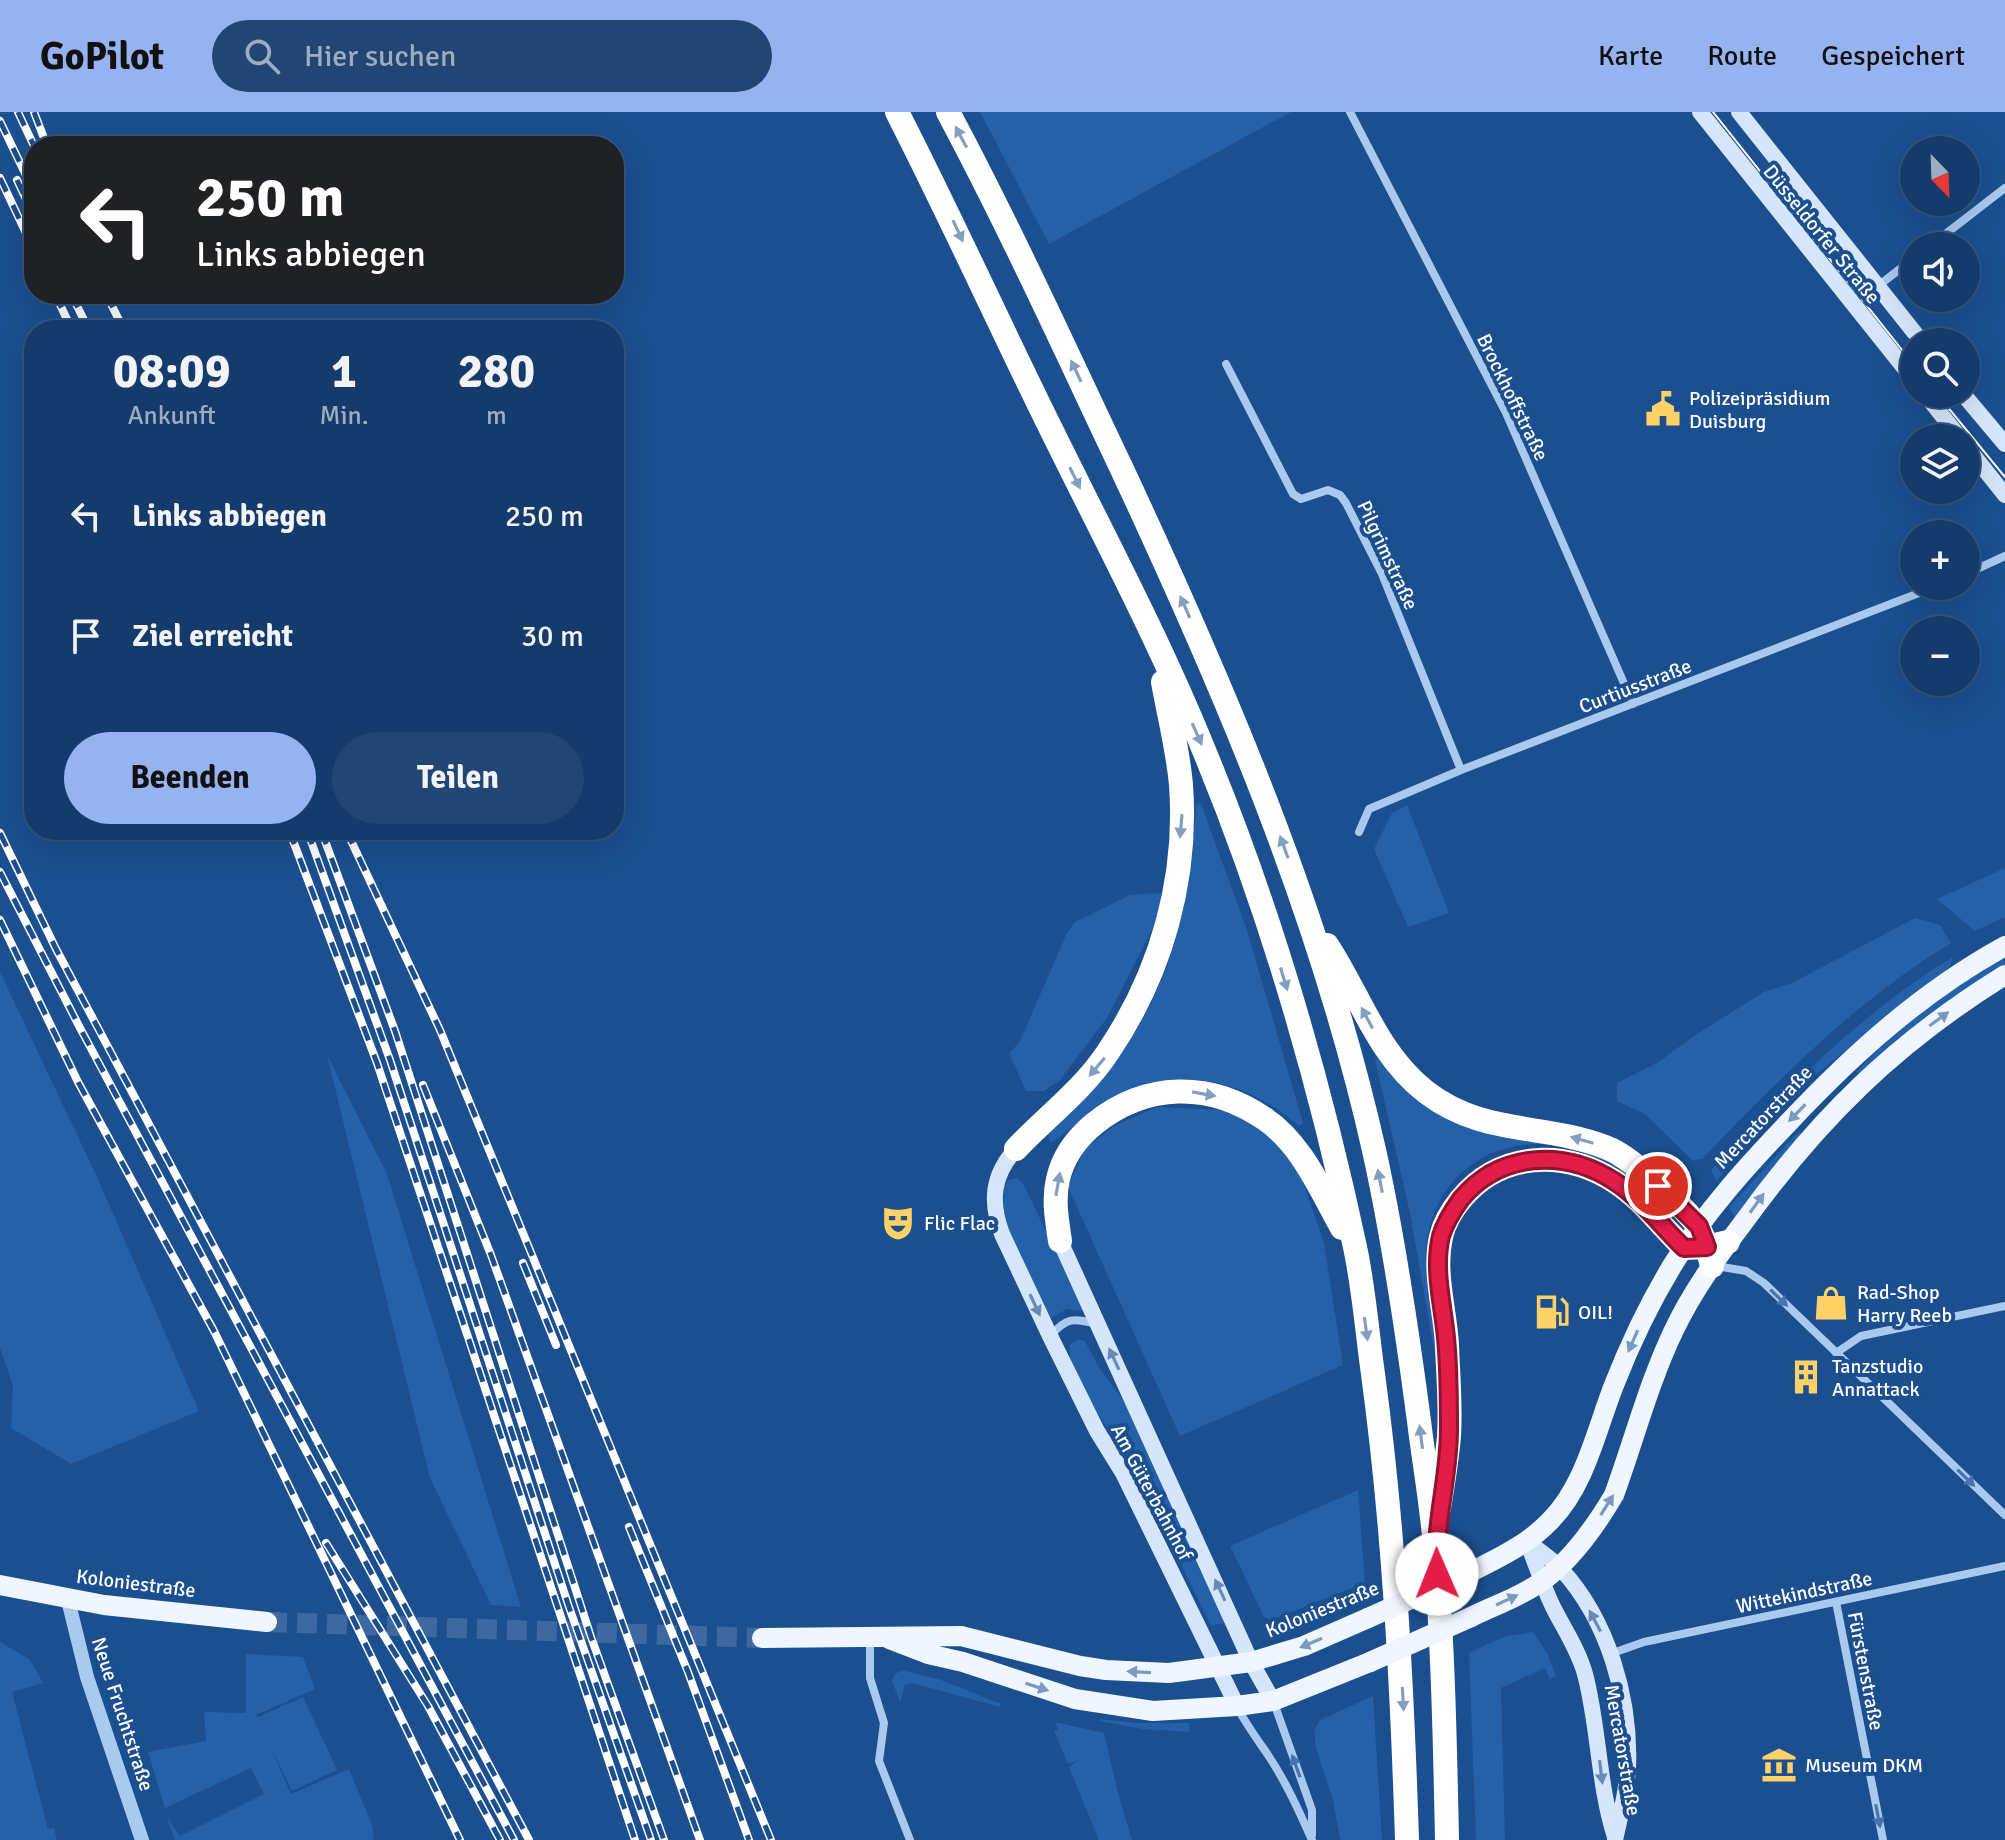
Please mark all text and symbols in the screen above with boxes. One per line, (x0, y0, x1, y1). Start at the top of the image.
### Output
search box (212, 20, 772, 92)
text: GoPilot (40, 33, 164, 80)
icon: search (240, 34, 284, 78)
text: Hier suchen (304, 38, 456, 75)
text: Karte (1598, 39, 1663, 73)
text: Route (1707, 39, 1777, 73)
text: Gespeichert (1821, 39, 1965, 73)
one-way arrow (955, 126, 968, 149)
north arrow (1900, 136, 1980, 216)
map controls (1900, 136, 1980, 696)
street label: Düsseldorfer Straße (1758, 159, 1886, 309)
text: 250 m (196, 163, 344, 232)
icon: left (64, 168, 168, 272)
one-way arrow (951, 219, 965, 243)
text: Links abbiegen (196, 232, 426, 277)
button: sound (1900, 232, 1980, 312)
button: search (1900, 328, 1980, 408)
street label: Brockhoffstraße (1471, 330, 1554, 465)
text: 08:09 (113, 342, 231, 401)
text: 1 (331, 342, 357, 401)
text: 280 (457, 342, 535, 401)
one-way arrow (1069, 359, 1083, 383)
place label: Polizeipräsidium Duisburg (1689, 386, 1830, 434)
public building icon: Polizeipräsidium Duisburg (1644, 390, 1682, 428)
text: Ankunft (128, 400, 216, 432)
text: Min. (319, 400, 369, 432)
text: m (486, 400, 507, 432)
button: layers (1900, 424, 1980, 504)
one-way arrow (1069, 466, 1082, 489)
icon: left (64, 494, 108, 538)
street label: Pilgrimstraße (1351, 497, 1424, 614)
text: Links abbiegen (132, 498, 327, 535)
text: 250 m (505, 498, 584, 535)
button: + (1900, 520, 1980, 600)
one-way arrow (1179, 595, 1192, 619)
icon: arrive (64, 614, 108, 658)
button: − (1900, 616, 1980, 696)
text: Ziel erreicht (132, 618, 293, 655)
text: 30 m (521, 618, 584, 655)
street label: Curtiusstraße (1575, 654, 1695, 719)
one-way arrow (1190, 722, 1204, 746)
button: Beenden (64, 732, 316, 824)
button: Teilen (332, 732, 584, 824)
one-way arrow (1174, 814, 1187, 839)
one-way arrow (1278, 835, 1290, 859)
one-way arrow (1278, 967, 1291, 991)
one-way arrow (1361, 1007, 1374, 1030)
one-way arrow (1929, 1012, 1950, 1027)
one-way arrow (1088, 1056, 1105, 1077)
street label: Mercatorstraße (1709, 1060, 1818, 1174)
one-way arrow (1192, 1089, 1217, 1101)
one-way arrow (1789, 1103, 1807, 1122)
one-way arrow (1569, 1133, 1593, 1146)
pin (1624, 1152, 1692, 1220)
icon: arrive (1636, 1164, 1680, 1208)
one-way arrow (1373, 1168, 1386, 1193)
one-way arrow (1053, 1172, 1065, 1197)
one-way arrow (1749, 1192, 1764, 1213)
theatre icon: Flic Flac (879, 1204, 917, 1242)
place label: Flic Flac (924, 1211, 995, 1236)
place label: Rad-Shop Harry Reeb (1857, 1280, 1952, 1328)
shop icon: Rad-Shop Harry Reeb (1812, 1284, 1850, 1322)
one-way arrow (1769, 1288, 1788, 1307)
one-way arrow (1028, 1293, 1042, 1316)
fuel station icon: OIL! (1533, 1293, 1571, 1331)
place label: OIL! (1578, 1300, 1613, 1325)
one-way arrow (1360, 1317, 1373, 1342)
one-way arrow (1626, 1330, 1640, 1353)
one-way arrow (1107, 1347, 1121, 1370)
place label: Tanzstudio Annattack (1832, 1354, 1923, 1402)
building icon: Tanzstudio Annattack (1787, 1358, 1825, 1396)
street label: Am Güterbahnhof (1105, 1420, 1199, 1566)
one-way arrow (1414, 1425, 1427, 1450)
one-way arrow (1957, 1469, 1976, 1487)
one-way arrow (1600, 1495, 1615, 1516)
position arrow (1395, 1532, 1479, 1616)
street label: Koloniestraße (75, 1564, 197, 1603)
street label: Wittekindstraße (1734, 1566, 1875, 1619)
street label: Koloniestraße (1262, 1575, 1383, 1644)
one-way arrow (1213, 1579, 1227, 1602)
one-way arrow (1495, 1593, 1519, 1607)
one-way arrow (1588, 1609, 1601, 1632)
street label: Fürstenstraße (1842, 1610, 1889, 1733)
street label: Neue Fruchtstraße (86, 1634, 159, 1794)
one-way arrow (1299, 1637, 1323, 1650)
one-way arrow (1126, 1666, 1151, 1679)
one-way arrow (1025, 1681, 1049, 1694)
street label: Mercatorstraße (1599, 1683, 1646, 1818)
one-way arrow (1396, 1687, 1409, 1712)
museum icon: Museum DKM (1760, 1746, 1798, 1784)
place label: Museum DKM (1805, 1753, 1923, 1778)
one-way arrow (1290, 1754, 1302, 1778)
one-way arrow (1595, 1760, 1608, 1785)
one-way arrow (1872, 1803, 1885, 1828)

